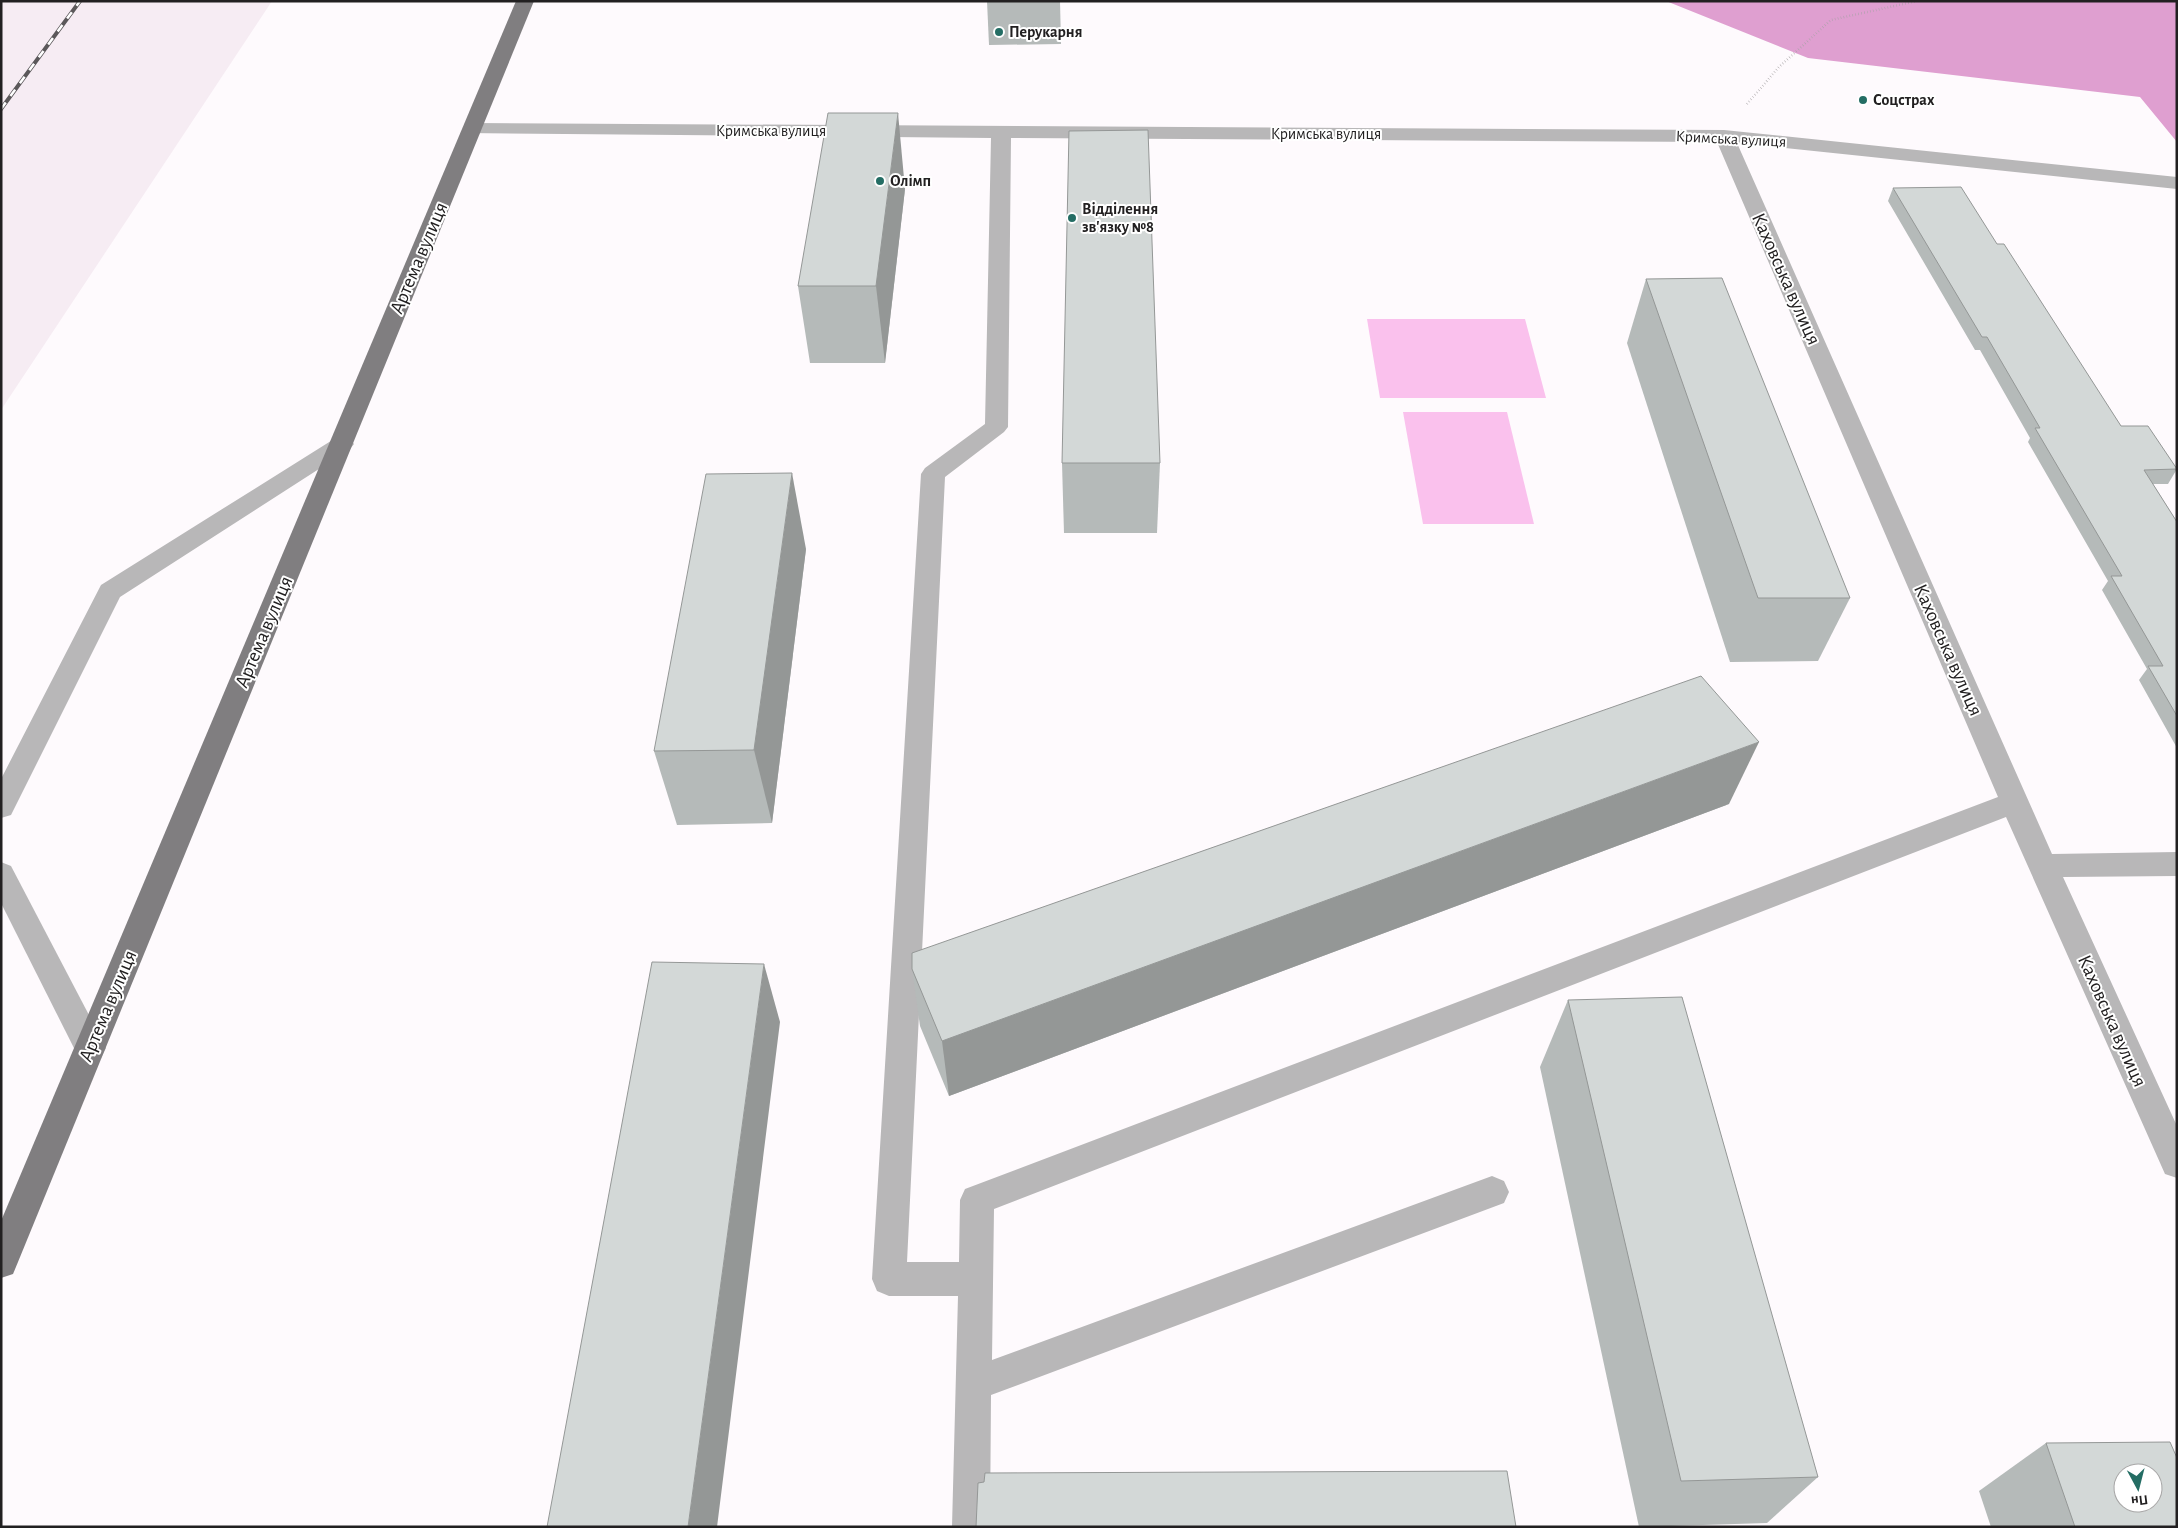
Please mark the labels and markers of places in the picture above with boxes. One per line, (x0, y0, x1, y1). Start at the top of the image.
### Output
place label: Перукарня (1009, 24, 1082, 41)
marker: Перукарня (993, 26, 1005, 38)
place label: Соцстрах (1873, 92, 1935, 108)
marker: Соцстрах (1857, 94, 1869, 106)
place label: Олімп (890, 173, 931, 189)
marker: Олімп (874, 175, 886, 187)
place label: Відділення зв'язку №8 (1082, 201, 1158, 236)
marker: Відділення зв'язку №8 (1066, 212, 1078, 224)

